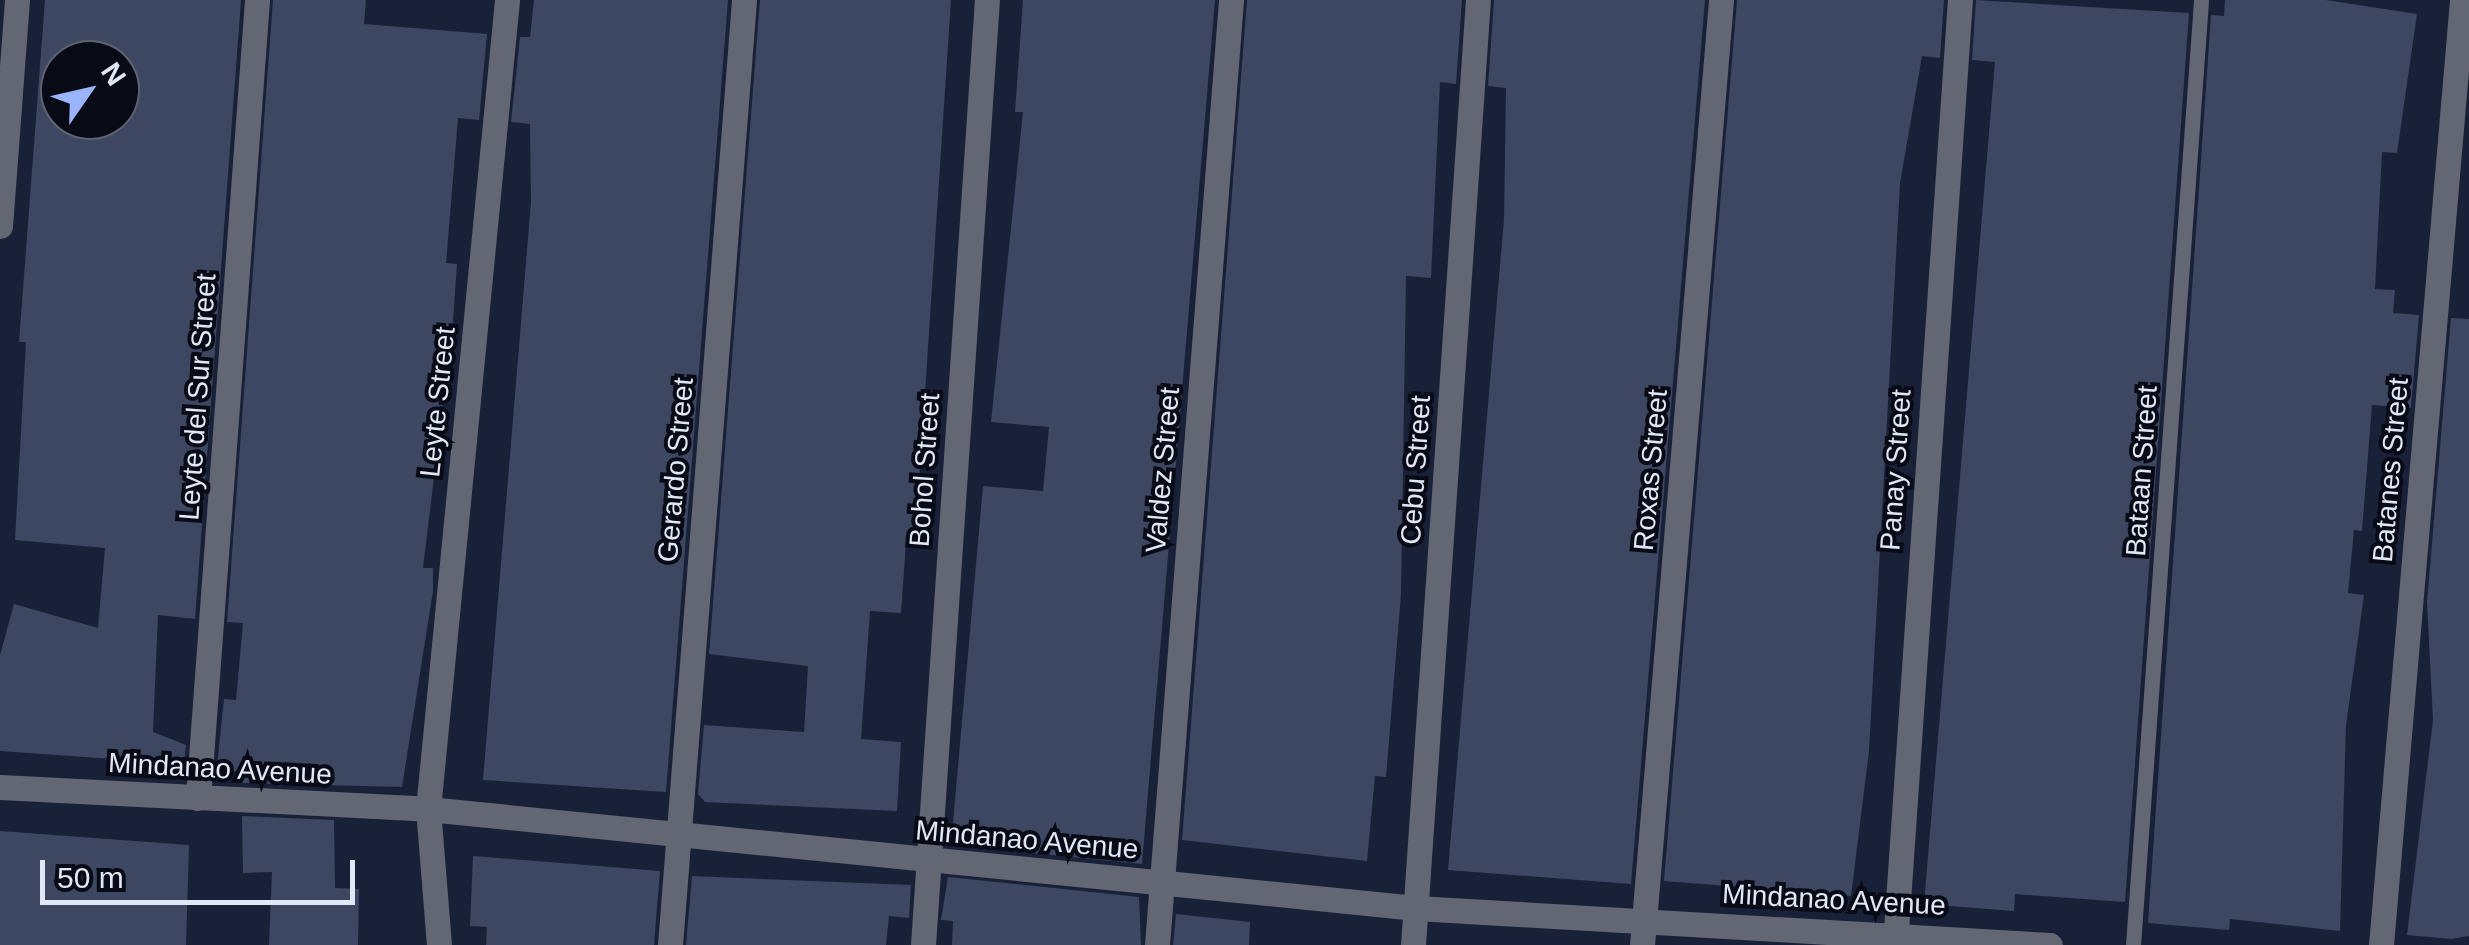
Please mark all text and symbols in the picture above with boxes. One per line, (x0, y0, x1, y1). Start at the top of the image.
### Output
north arrow (40, 40, 140, 140)
text: N (95, 57, 132, 91)
street label: Leyte del Sur Street (173, 272, 223, 522)
street label: Leyte Street (413, 325, 463, 479)
street label: Gerardo Street (651, 376, 701, 564)
street label: Batanes Street (2366, 376, 2416, 564)
street label: Bataan Street (2119, 384, 2165, 558)
street label: Valdez Street (1139, 386, 1187, 554)
street label: Roxas Street (1627, 388, 1675, 552)
street label: Panay Street (1874, 388, 1918, 552)
street label: Bohol Street (903, 392, 947, 548)
street label: Cebu Street (1394, 394, 1438, 546)
street label: Mindanao Avenue (107, 746, 333, 792)
street label: Mindanao Avenue (913, 813, 1141, 867)
scale bar (45, 840, 360, 902)
text: 50 m (57, 861, 124, 894)
street label: Mindanao Avenue (1721, 877, 1947, 923)

